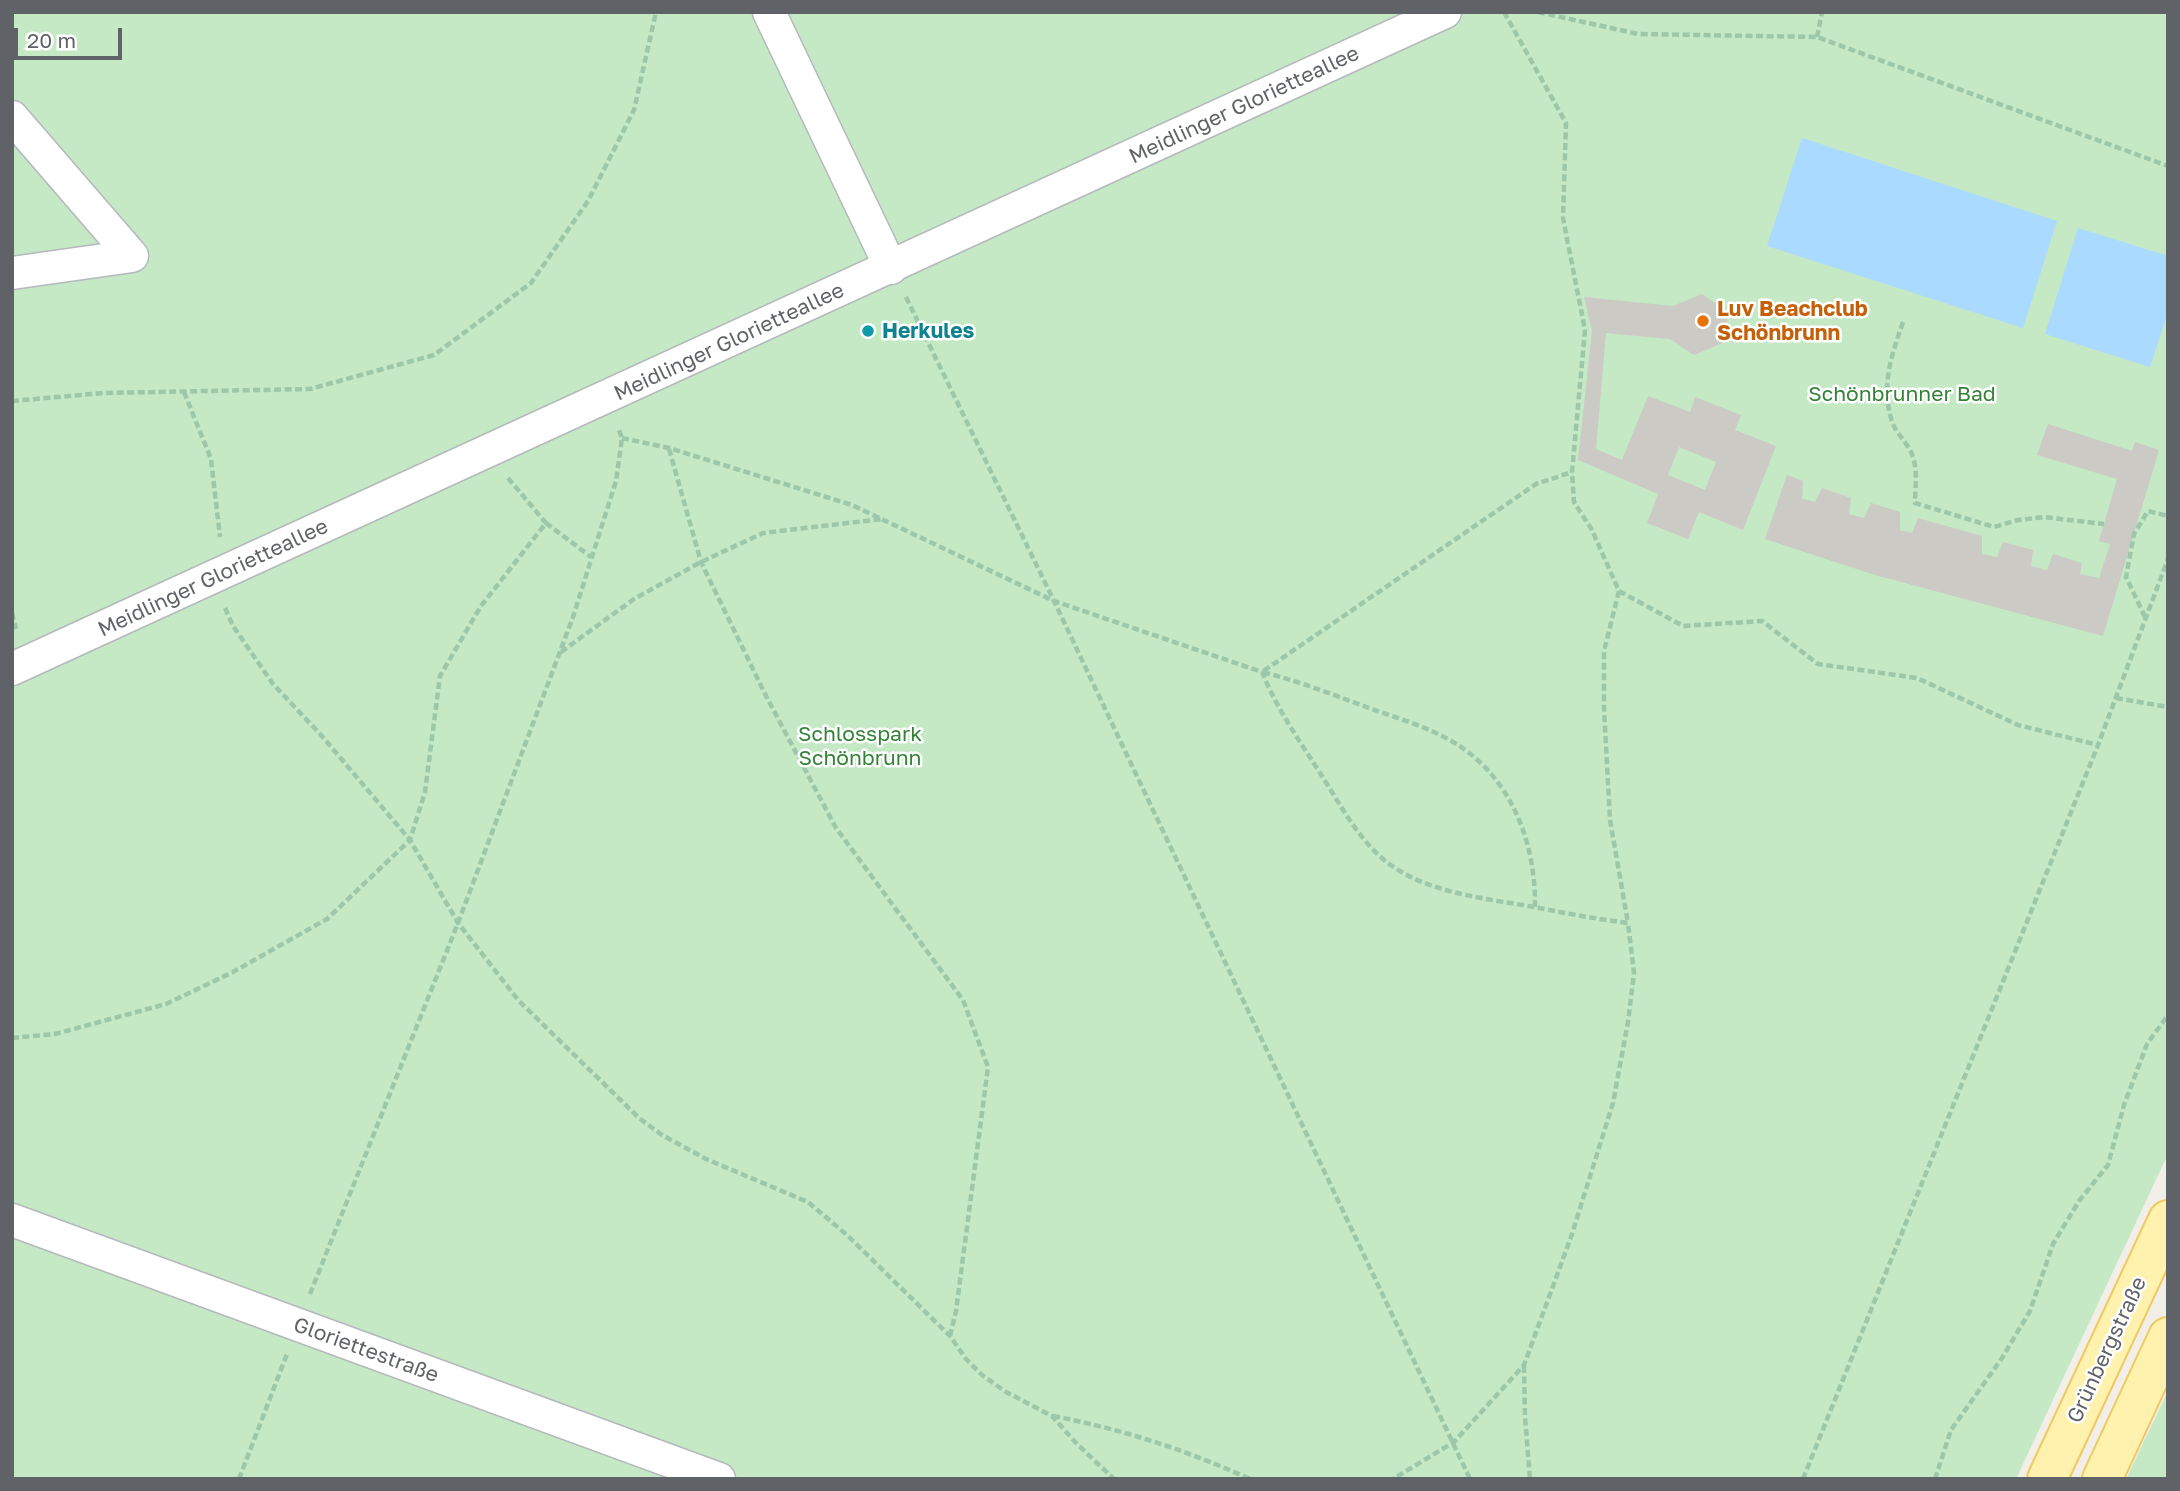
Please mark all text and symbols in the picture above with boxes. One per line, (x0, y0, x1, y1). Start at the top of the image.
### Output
scale bar (18, 14, 126, 58)
text: 20 m (27, 27, 76, 53)
street label: Meidlinger Glorietteallee (1125, 41, 1363, 169)
street label: Meidlinger Glorietteallee (610, 278, 848, 406)
place label: Luv Beachclub Schönbrunn (1717, 296, 1868, 346)
marker: Luv Beachclub Schönbrunn (1695, 313, 1711, 329)
place label: Herkules (882, 318, 974, 344)
marker: Herkules (860, 323, 876, 339)
park label: Schönbrunner Bad (1808, 381, 1996, 407)
street label: Meidlinger Glorietteallee (94, 514, 332, 642)
park label: Schlosspark Schönbrunn (798, 721, 922, 771)
street label: Grünbergstraße (2062, 1273, 2152, 1427)
street label: Gloriettestraße (290, 1312, 442, 1388)

